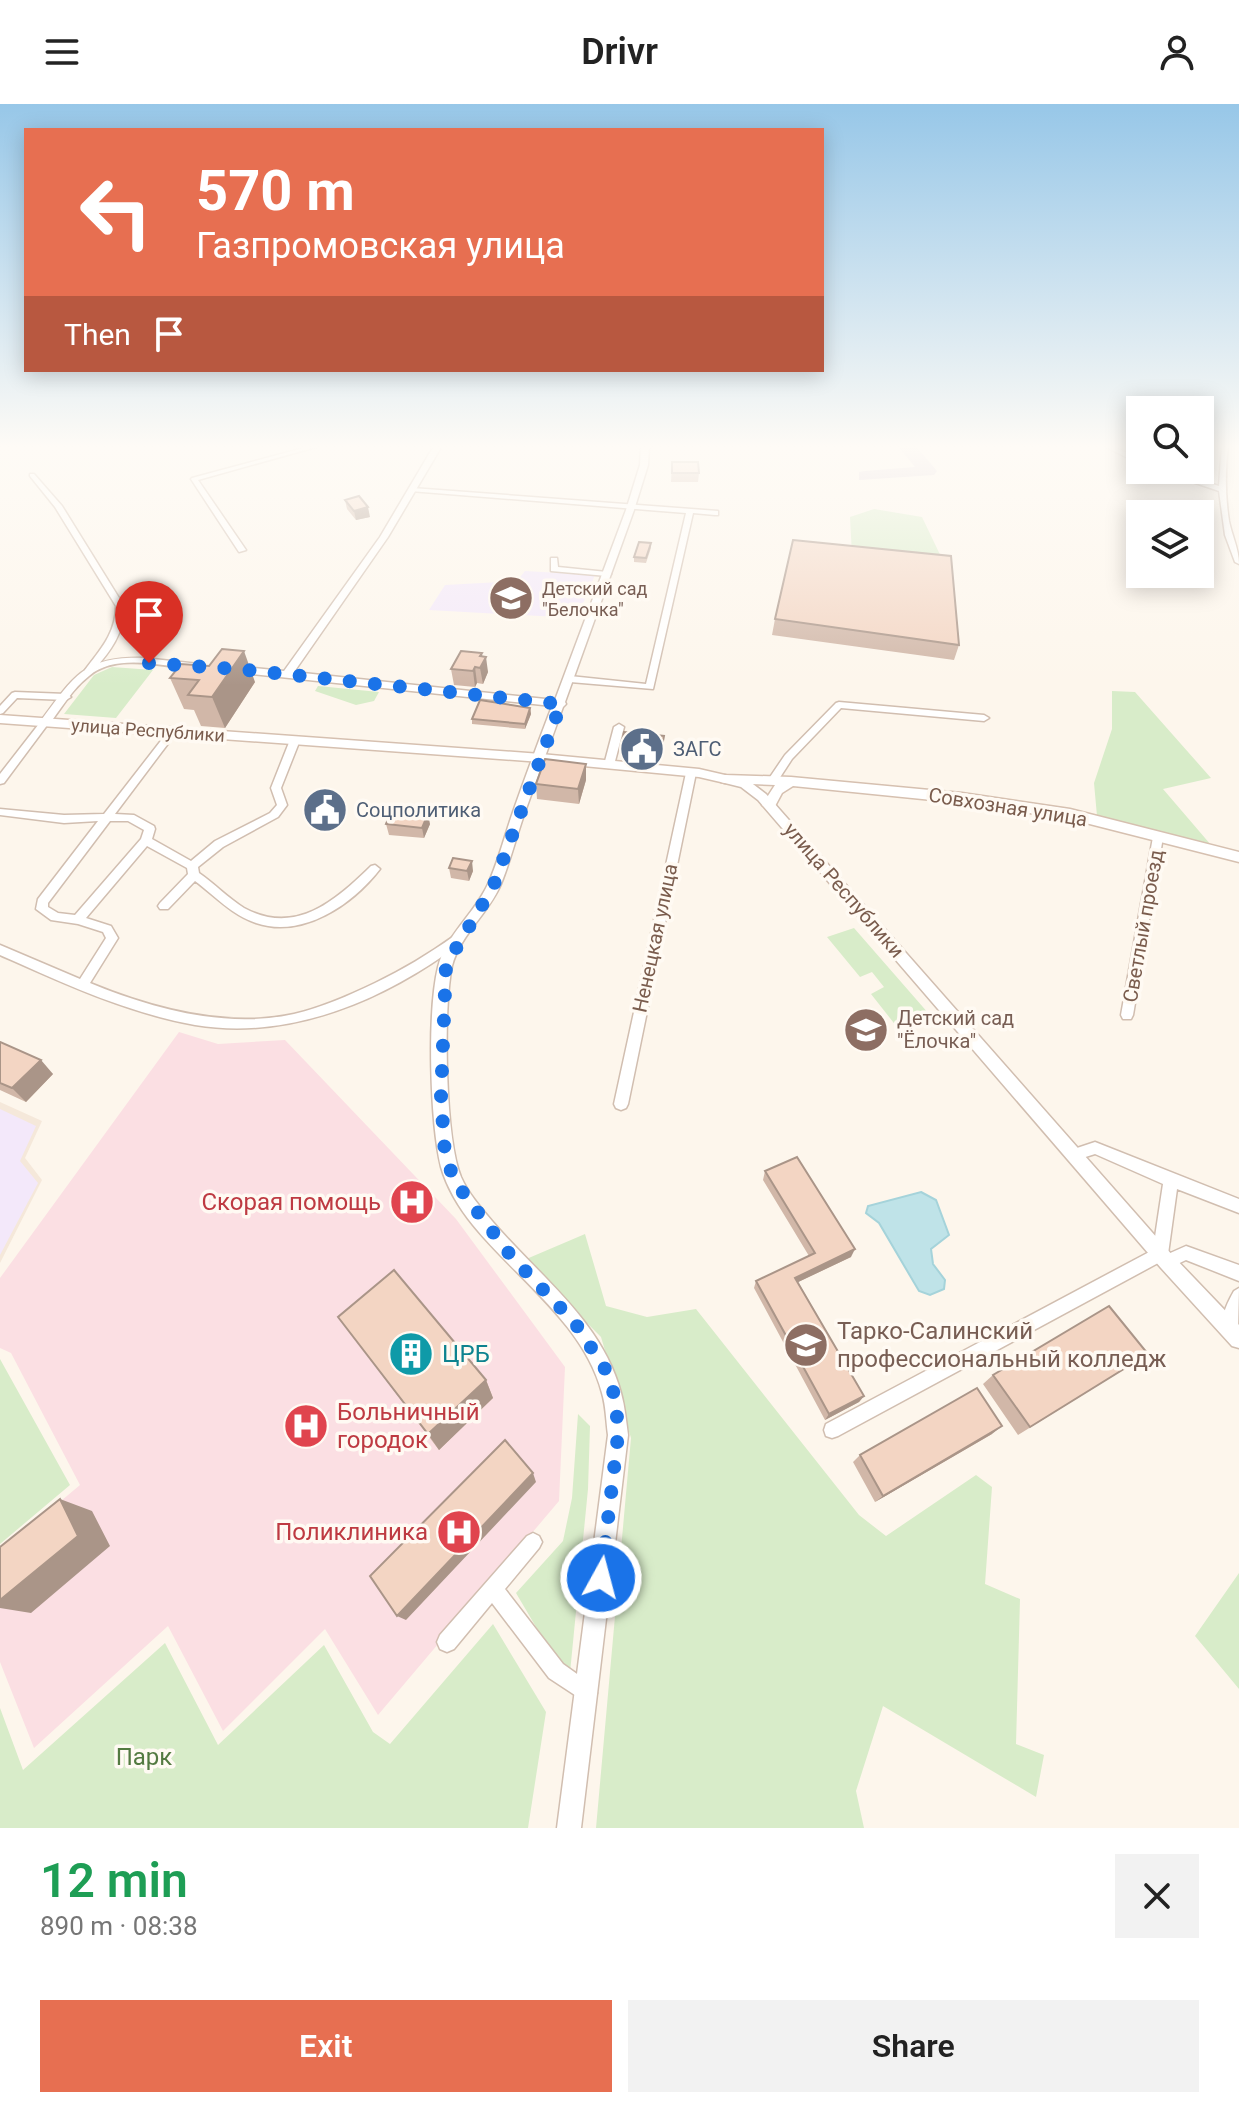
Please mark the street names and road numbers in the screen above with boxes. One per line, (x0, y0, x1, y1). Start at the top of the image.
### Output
street label: улица Республики (71, 714, 225, 746)
street label: Совхозная улица (927, 783, 1089, 831)
street label: улица Республики (779, 818, 909, 962)
street label: Светлый проезд (1118, 848, 1168, 1004)
street label: Ненецкая улица (628, 861, 682, 1015)

